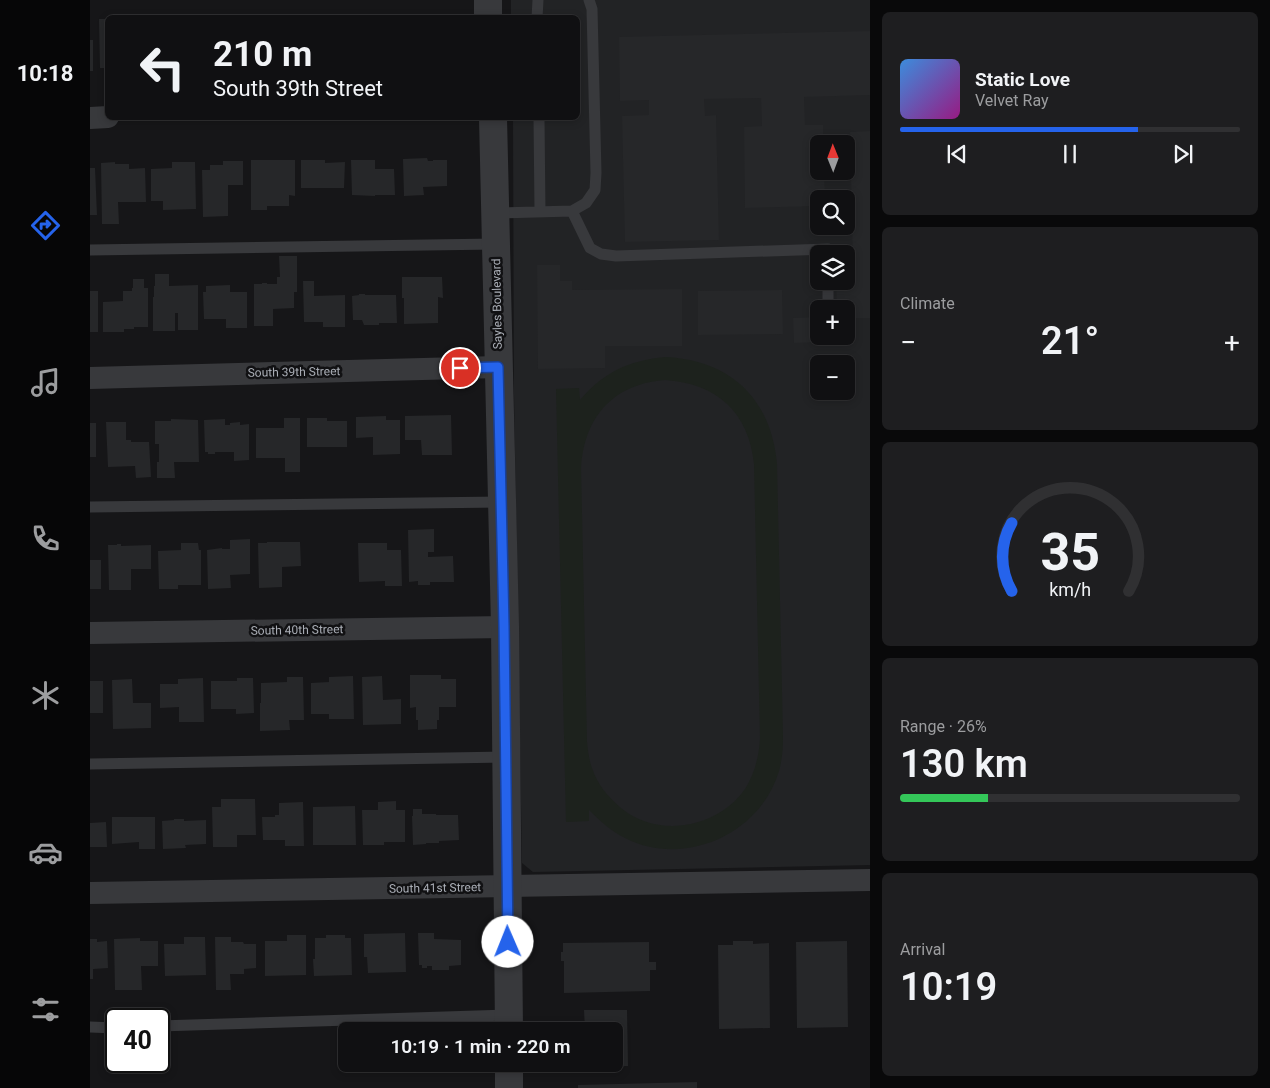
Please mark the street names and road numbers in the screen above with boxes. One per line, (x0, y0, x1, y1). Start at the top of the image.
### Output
street label: Sayles Boulevard (489, 258, 505, 350)
street label: South 39th Street (248, 364, 341, 380)
street label: South 40th Street (251, 622, 344, 638)
street label: South 41st Street (389, 880, 481, 896)

